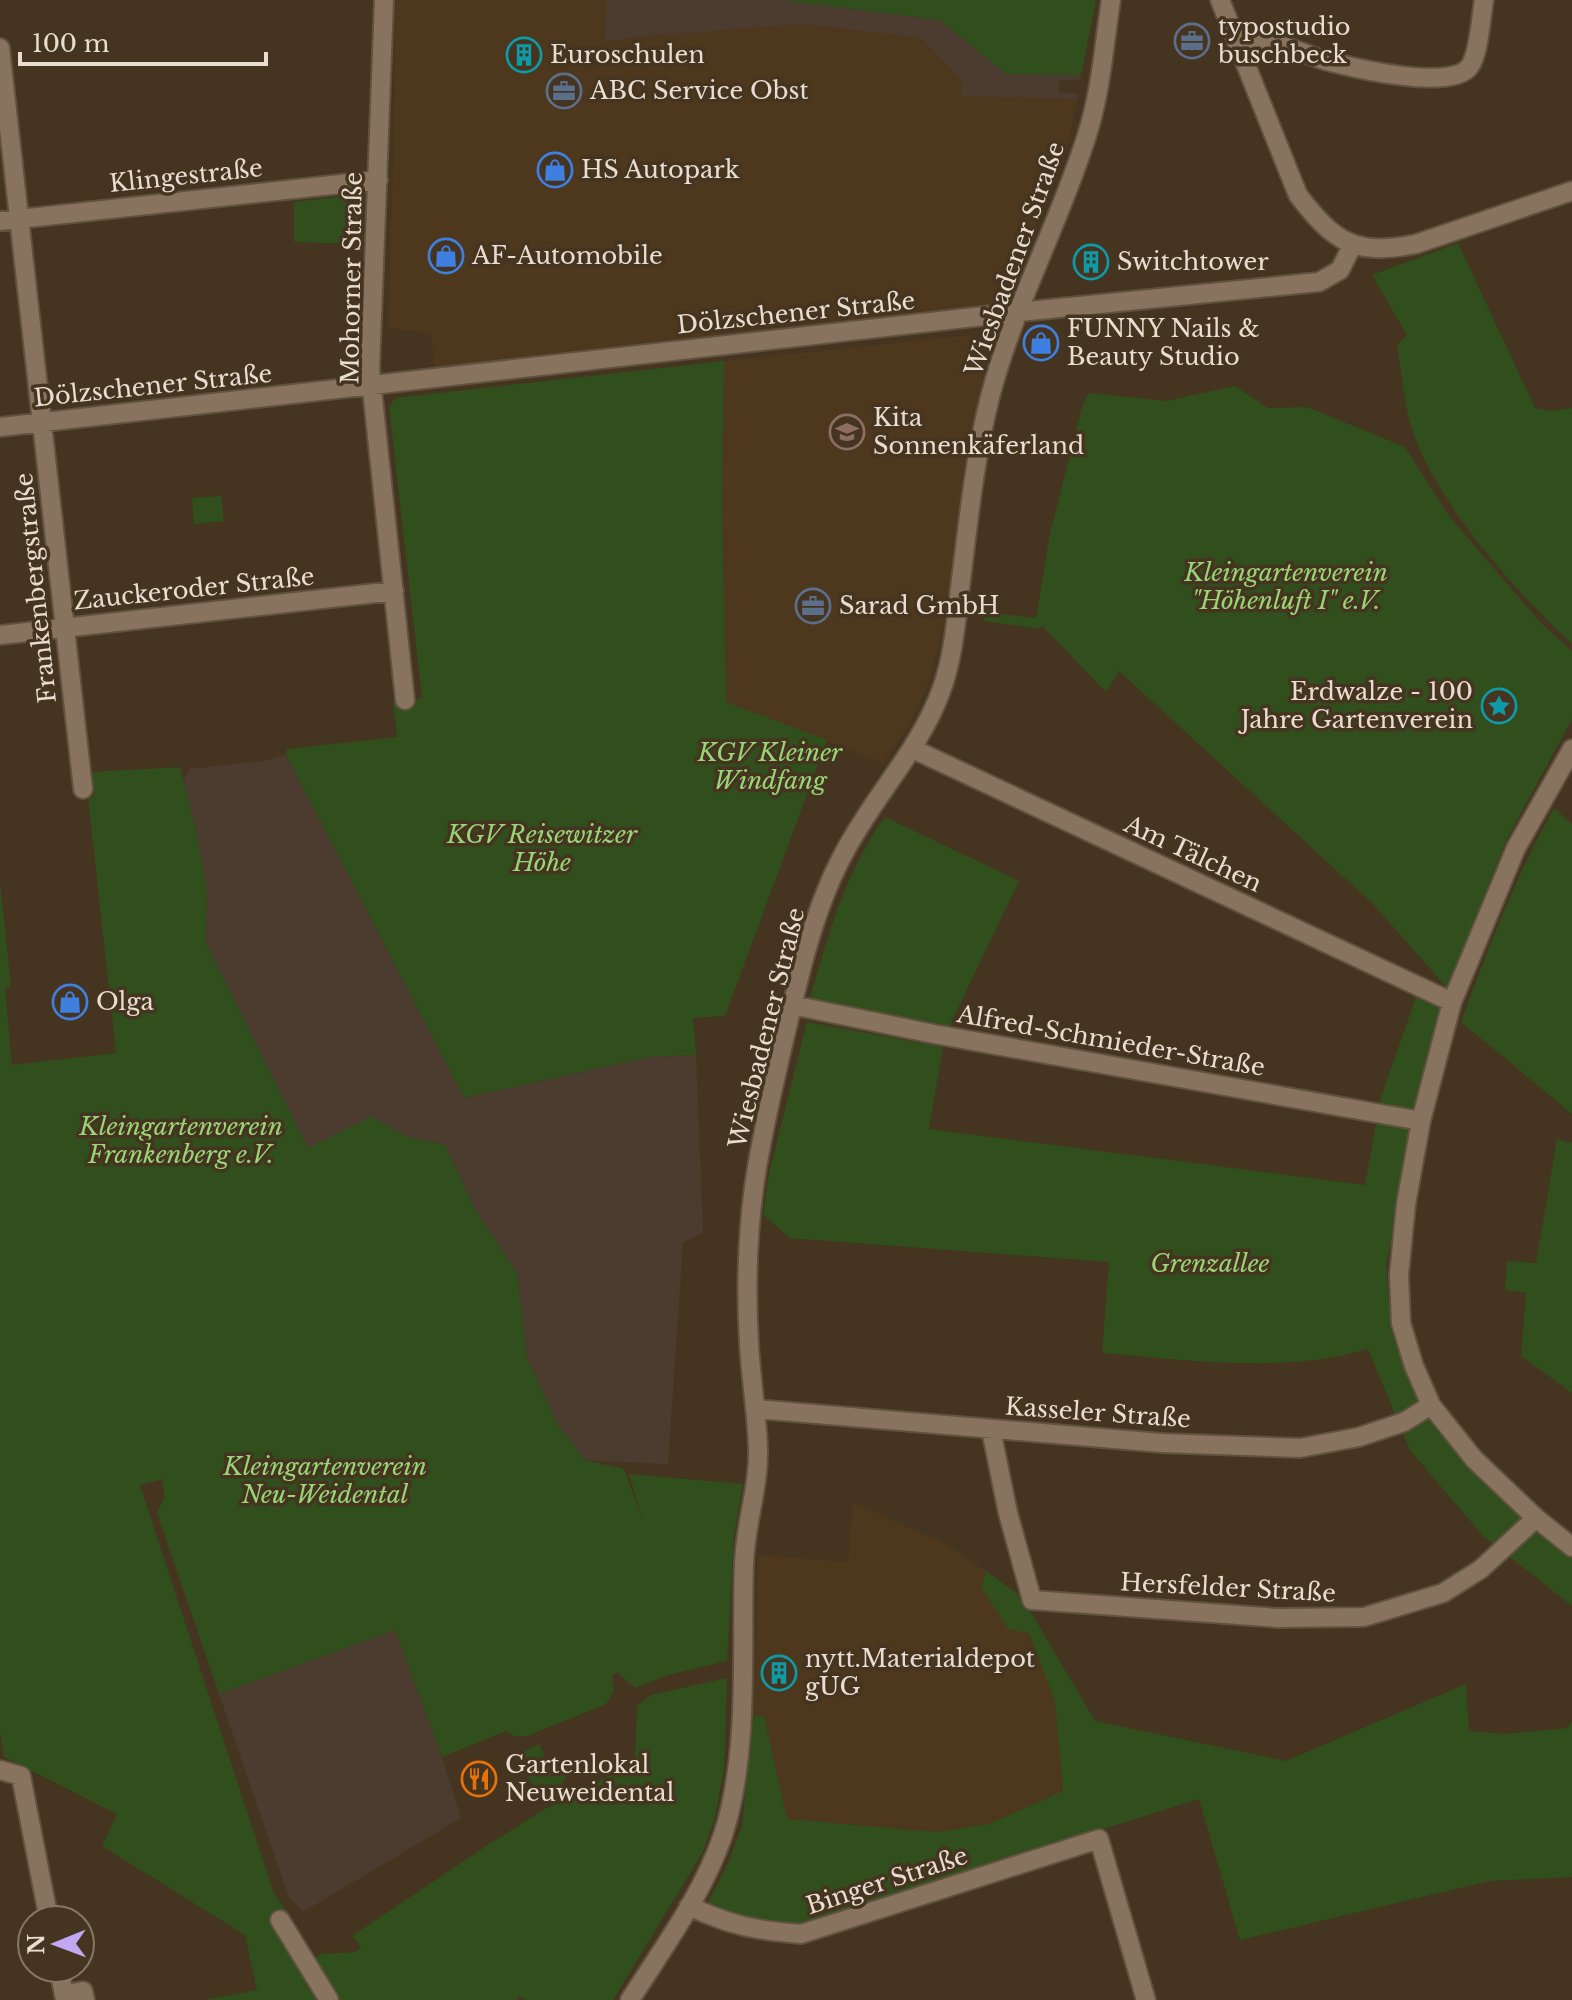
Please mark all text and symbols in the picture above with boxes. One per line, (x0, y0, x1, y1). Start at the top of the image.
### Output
place label: typostudio buschbeck (1217, 12, 1351, 69)
scale bar (20, 16, 266, 66)
office icon: typostudio buschbeck (1173, 22, 1211, 60)
text: 100 m (32, 29, 110, 58)
building icon: Euroschulen (505, 36, 543, 74)
place label: Euroschulen (550, 40, 705, 69)
office icon: ABC Service Obst (545, 72, 583, 110)
place label: ABC Service Obst (589, 76, 808, 105)
street label: Wiesbadener Straße (958, 138, 1070, 381)
shop icon: HS Autopark (536, 151, 574, 189)
street label: Klingestraße (108, 153, 264, 198)
place label: HS Autopark (581, 155, 740, 184)
street label: Mohorner Straße (335, 172, 368, 384)
shop icon: AF-Automobile (427, 237, 465, 275)
place label: AF-Automobile (471, 241, 663, 270)
building icon: Switchtower (1072, 243, 1110, 281)
place label: Switchtower (1117, 247, 1269, 276)
street label: Dölzschener Straße (675, 286, 917, 339)
place label: FUNNY Nails & Beauty Studio (1067, 314, 1259, 371)
shop icon: FUNNY Nails & Beauty Studio (1022, 324, 1060, 362)
street label: Dölzschener Straße (32, 359, 274, 412)
place label: Kita Sonnenkäferland (873, 403, 1084, 460)
school or university icon: Kita Sonnenkäferland (828, 413, 866, 451)
street label: Frankenbergstraße (9, 471, 62, 705)
park label: Kleingartenverein "Höhenluft I" e.V. (1183, 558, 1388, 615)
street label: Zauckeroder Straße (72, 561, 316, 616)
office icon: Sarad GmbH (794, 587, 832, 625)
place label: Sarad GmbH (839, 591, 1000, 620)
place label: Erdwalze - 100 Jahre Gartenverein (1238, 677, 1473, 734)
place icon: Erdwalze - 100 Jahre Gartenverein (1480, 687, 1518, 725)
park label: KGV Kleiner Windfang (697, 738, 843, 795)
street label: Am Tälchen (1119, 809, 1266, 898)
park label: KGV Reisewitzer Höhe (446, 820, 638, 877)
street label: Wiesbadener Straße (722, 904, 810, 1152)
shop icon: Olga (51, 983, 89, 1021)
place label: Olga (96, 987, 155, 1016)
street label: Alfred-Schmieder-Straße (954, 999, 1267, 1082)
park label: Kleingartenverein Frankenberg e.V. (78, 1112, 283, 1169)
park label: Grenzallee (1150, 1249, 1270, 1278)
street label: Kasseler Straße (1004, 1392, 1192, 1433)
park label: Kleingartenverein Neu-Weidental (222, 1452, 427, 1509)
street label: Hersfelder Straße (1119, 1567, 1337, 1608)
place label: nytt.Materialdepot gUG (805, 1644, 1035, 1701)
building icon: nytt.Materialdepot gUG (760, 1654, 798, 1692)
place label: Gartenlokal Neuweidental (505, 1750, 675, 1807)
restaurant icon: Gartenlokal Neuweidental (460, 1760, 498, 1798)
street label: Binger Straße (802, 1841, 971, 1920)
north arrow (16, 1904, 96, 1984)
text: N (23, 1933, 50, 1955)

